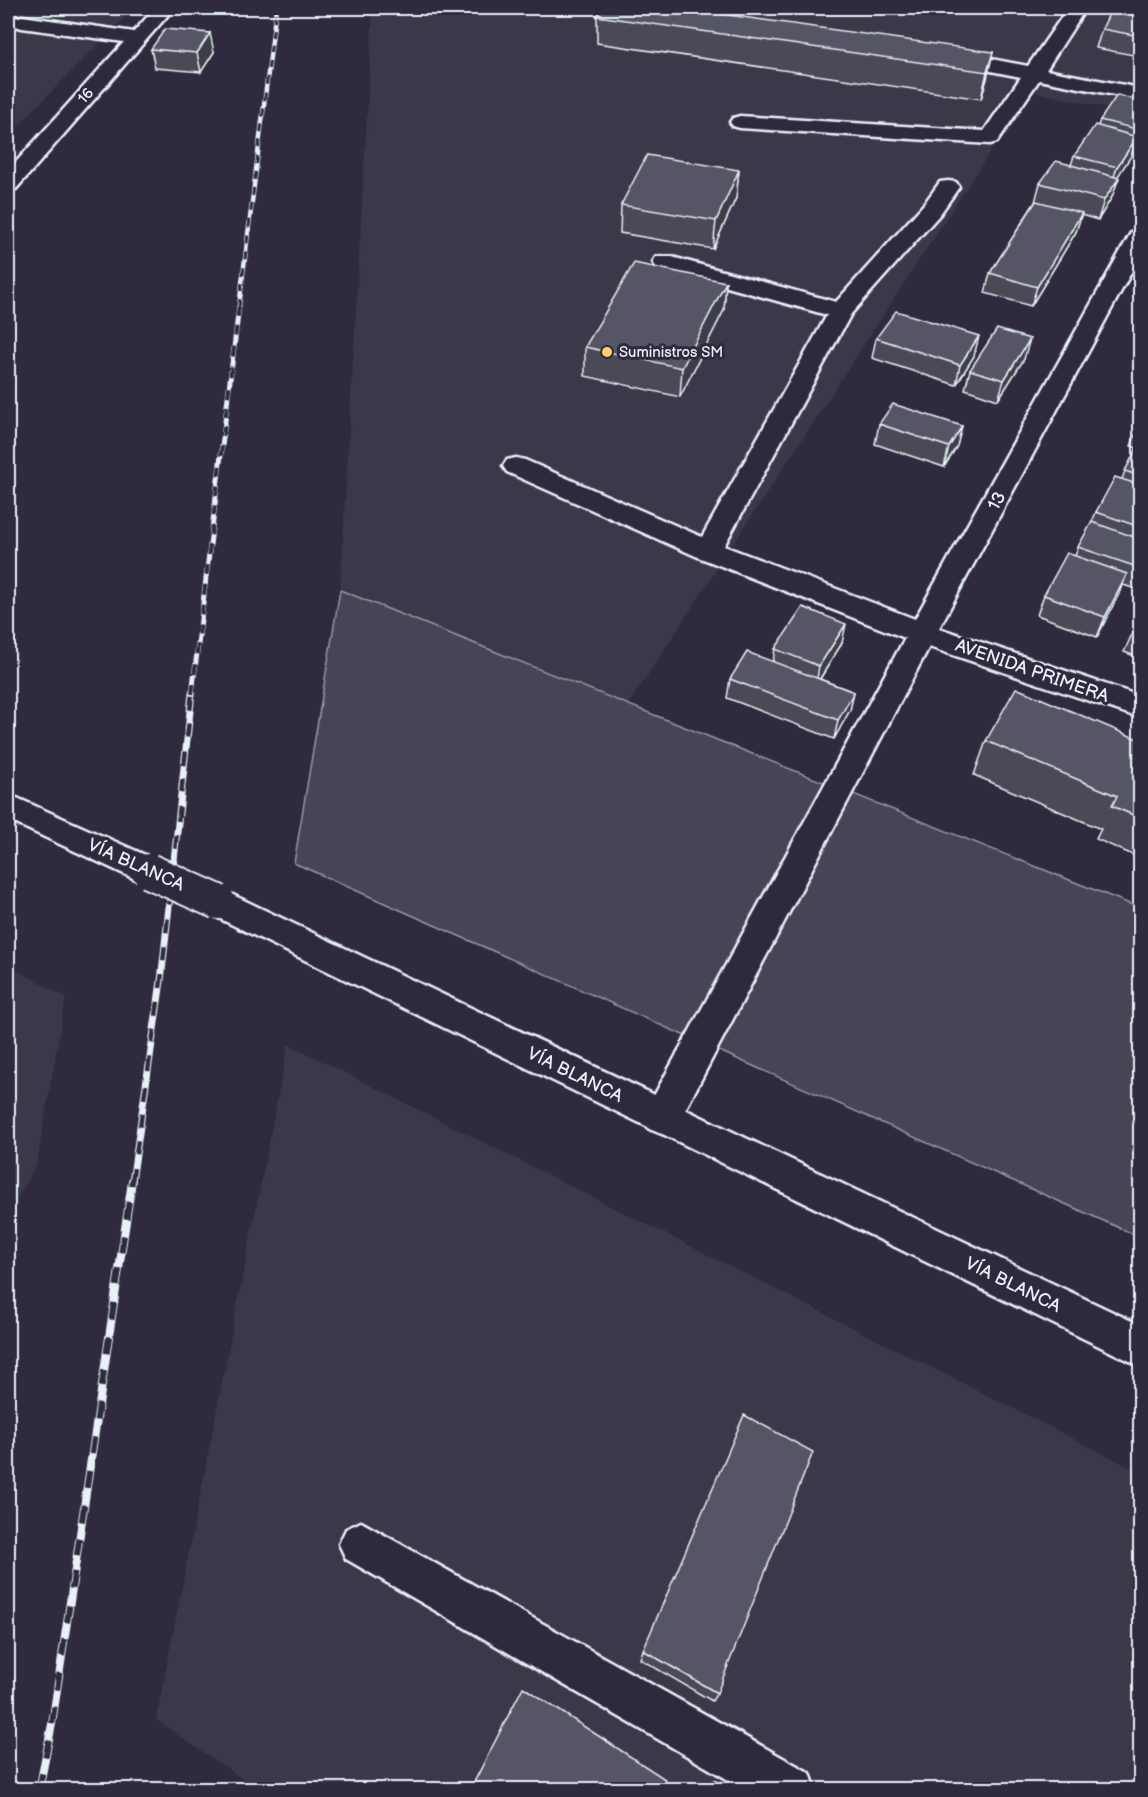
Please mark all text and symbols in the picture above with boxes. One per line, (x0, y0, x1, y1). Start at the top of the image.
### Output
street label: 16 (74, 84, 98, 108)
place label: Suministros SM (619, 343, 723, 362)
marker: Suministros SM (600, 345, 614, 359)
street label: 13 (983, 488, 1011, 514)
street label: AVENIDA PRIMERA (953, 635, 1111, 707)
street label: VÍA BLANCA (84, 833, 188, 896)
street label: VÍA BLANCA (524, 1041, 627, 1107)
street label: VÍA BLANCA (962, 1251, 1065, 1317)

